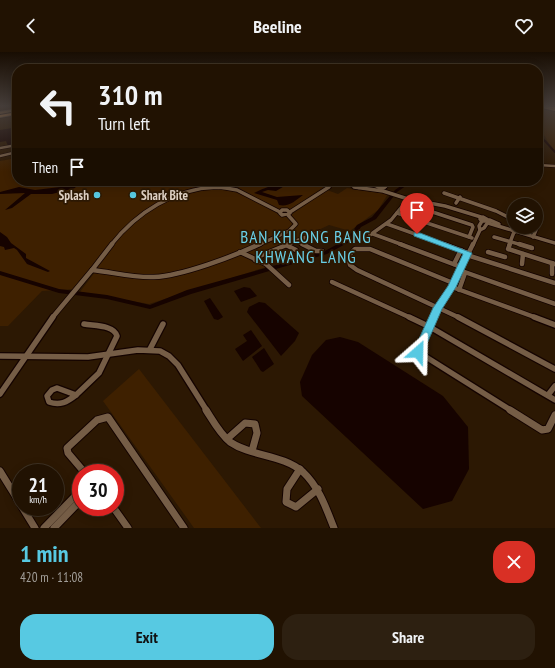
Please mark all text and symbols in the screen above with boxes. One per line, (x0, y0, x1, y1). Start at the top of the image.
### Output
icon: back (20, 15, 42, 37)
text: Beeline (253, 15, 302, 38)
icon: heart (513, 15, 535, 37)
text: 310 m (98, 76, 162, 113)
icon: left (32, 80, 84, 132)
text: Turn left (98, 112, 150, 135)
icon: arrive (66, 156, 88, 178)
text: Then (32, 158, 58, 177)
place label: Splash (59, 187, 89, 204)
place label: Shark Bite (141, 187, 188, 204)
marker: Splash (92, 190, 102, 200)
marker: Shark Bite (128, 190, 138, 200)
pin (400, 193, 434, 234)
map controls (507, 198, 543, 234)
button: layers (507, 198, 543, 234)
icon: arrive (406, 199, 428, 221)
district label: BAN KHLONG BANG KHWANG LANG (240, 226, 372, 268)
position arrow (397, 331, 439, 373)
speed limit sign: 30 (72, 464, 124, 516)
text: 21 (28, 472, 48, 498)
text: km/h (29, 493, 47, 506)
text: 1 min (20, 538, 68, 569)
button: close (493, 541, 535, 583)
text: 420 m · 11:08 (20, 569, 83, 586)
button: Exit (20, 614, 274, 660)
button: Share (282, 614, 535, 660)

